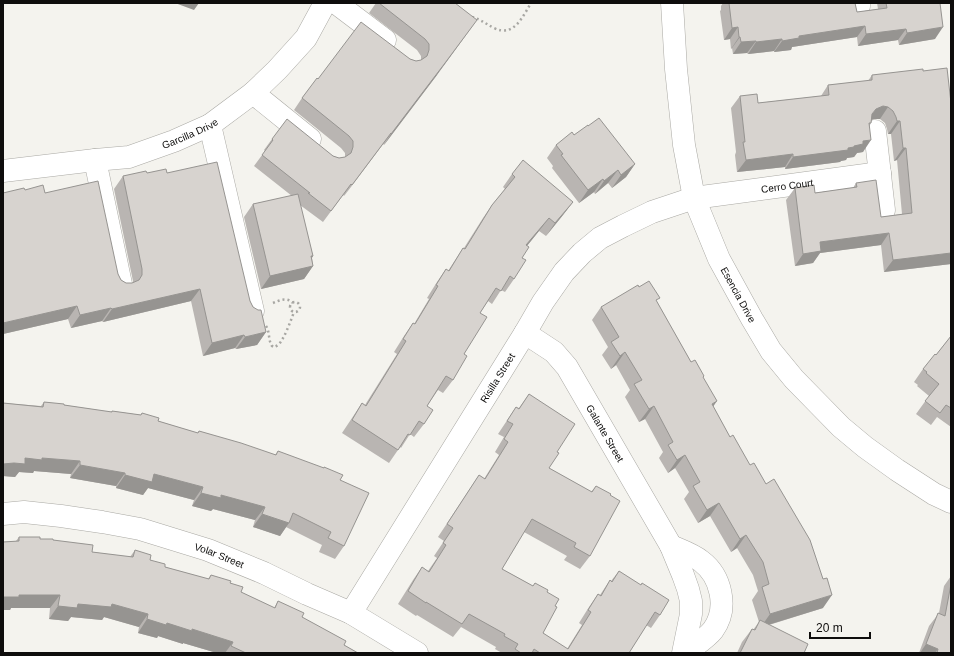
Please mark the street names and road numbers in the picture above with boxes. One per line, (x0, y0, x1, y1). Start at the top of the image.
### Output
street label: Garcilla Drive (160, 116, 220, 151)
street label: Cerro Court (760, 177, 814, 195)
street label: Esencia Drive (718, 265, 758, 325)
street label: Risilla Street (478, 351, 517, 405)
street label: Galante Street (584, 403, 626, 464)
street label: Volar Street (193, 541, 246, 570)

